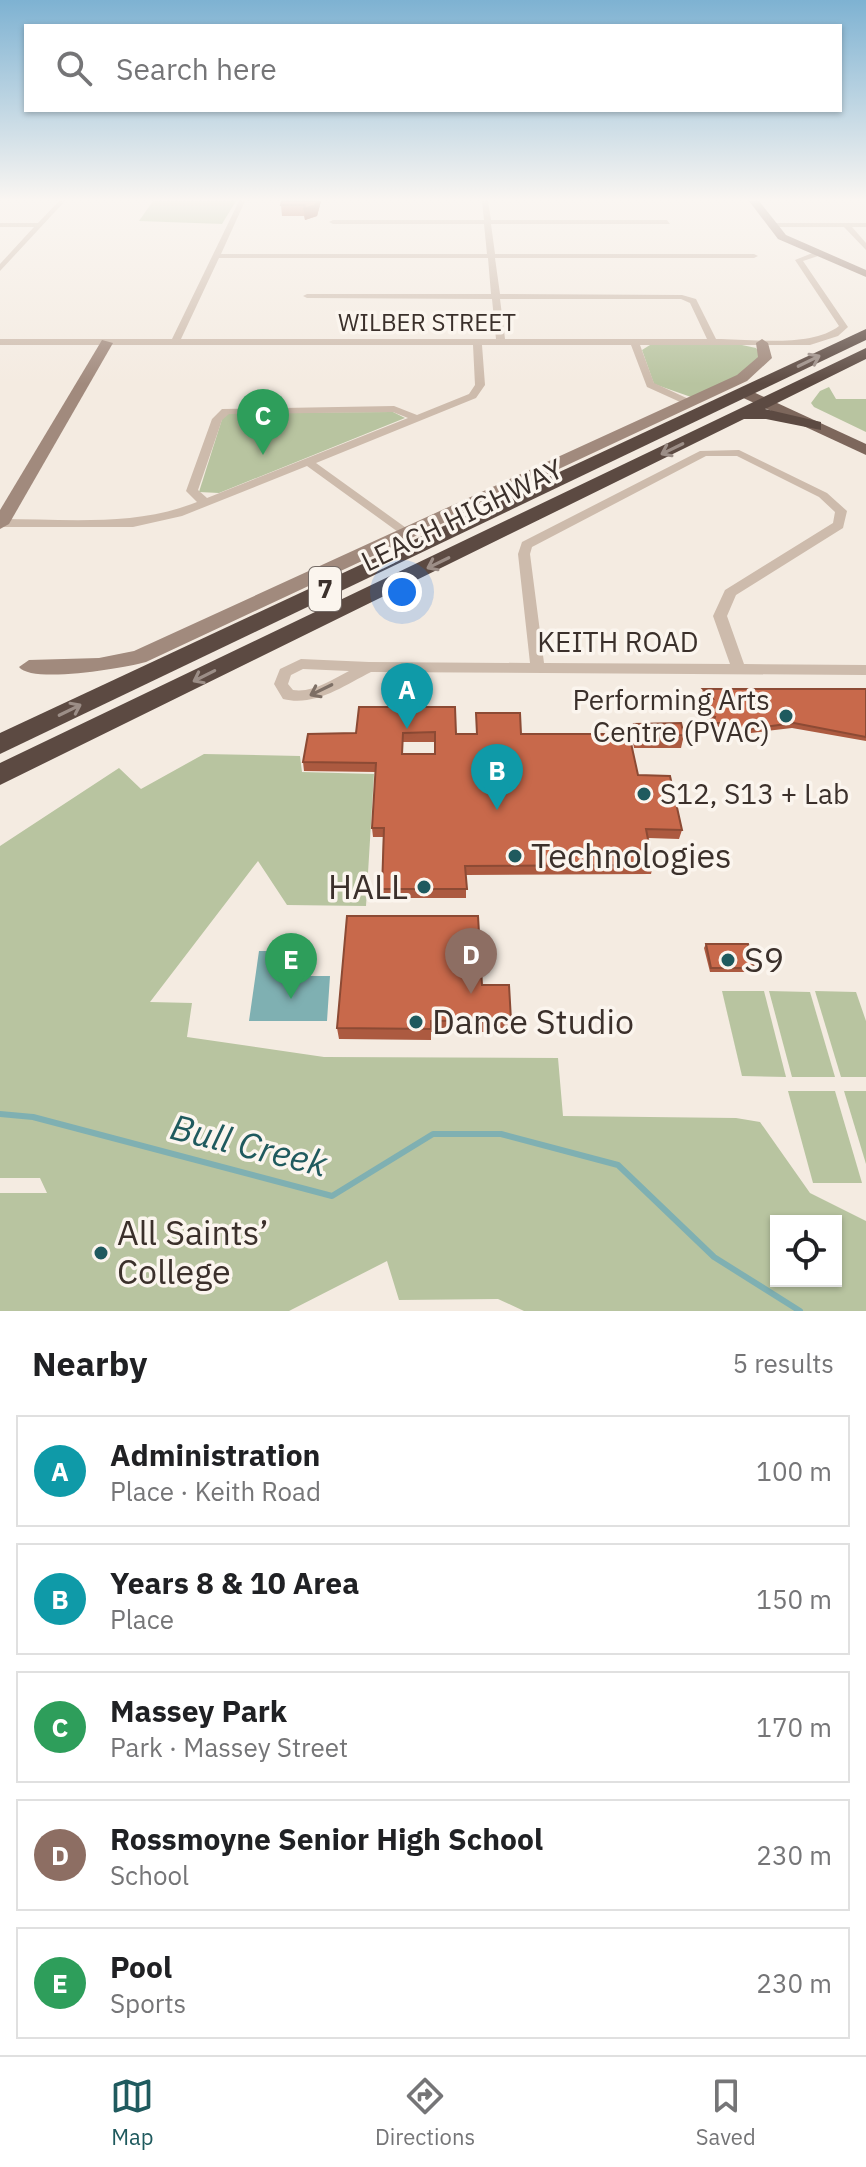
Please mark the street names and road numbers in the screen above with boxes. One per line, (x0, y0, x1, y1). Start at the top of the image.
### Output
street label: WILBER STREET (338, 306, 516, 338)
street label: LEACH HIGHWAY (355, 450, 569, 579)
road number: 7 (309, 567, 341, 611)
street label: KEITH ROAD (537, 623, 699, 660)

